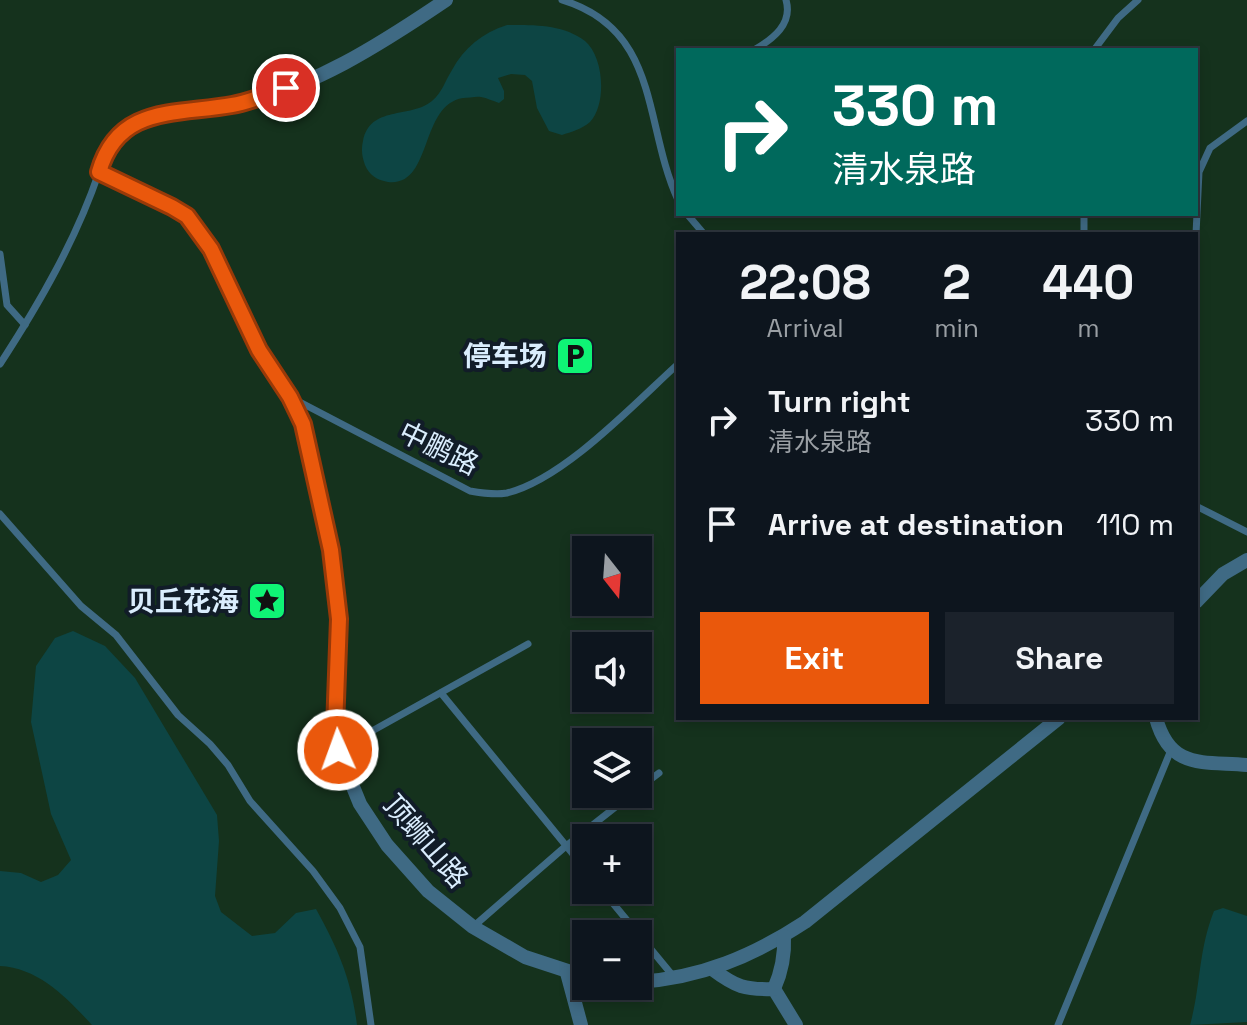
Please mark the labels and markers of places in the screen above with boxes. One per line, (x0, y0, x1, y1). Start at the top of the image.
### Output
pin (252, 54, 320, 122)
parking icon: 停车场 (554, 335, 596, 377)
place label: 停车场 (463, 338, 547, 374)
place icon: 贝丘花海 (246, 580, 288, 622)
place label: 贝丘花海 (127, 583, 239, 619)

